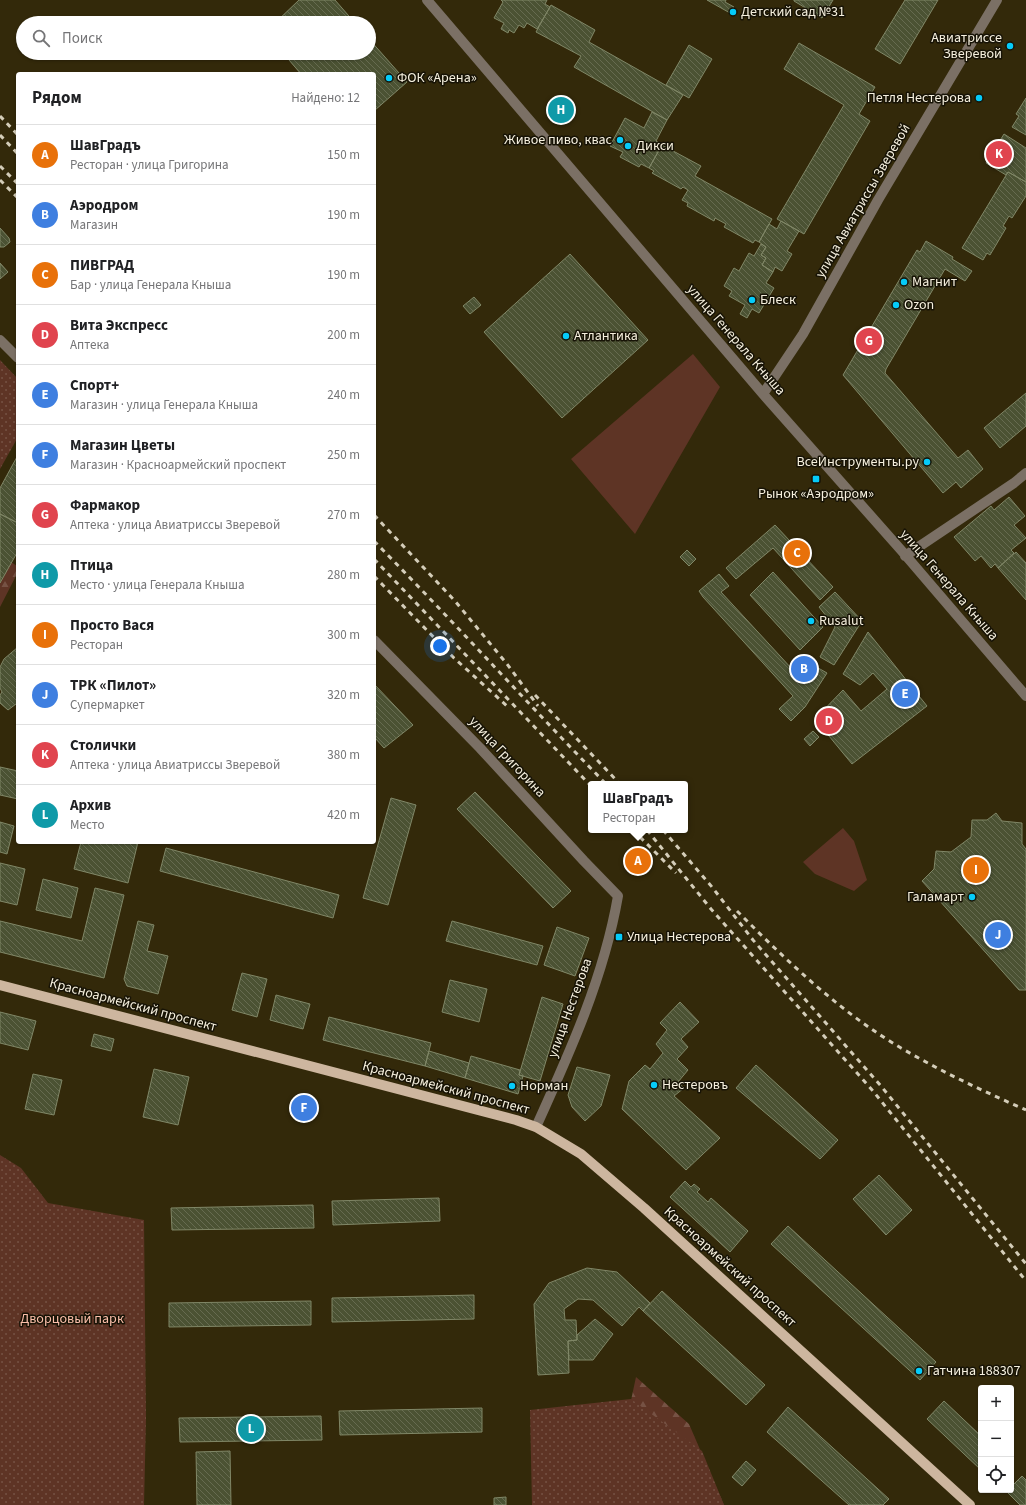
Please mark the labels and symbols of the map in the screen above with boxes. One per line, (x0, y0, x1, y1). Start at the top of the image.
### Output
place label: Детский сад №31 (741, 2, 845, 22)
marker: Детский сад №31 (728, 7, 738, 17)
place label: Авиатриссе Зверевой (931, 28, 1002, 64)
marker: Авиатриссе Зверевой (1005, 41, 1015, 51)
place label: ФОК «Арена» (397, 68, 477, 88)
marker: ФОК «Арена» (384, 73, 394, 83)
place label: Петля Нестерова (867, 88, 971, 108)
marker: Петля Нестерова (974, 93, 984, 103)
pin: H (548, 95, 574, 125)
street label: улица Авиатриссы Зверевой (811, 120, 915, 282)
place label: Живое пиво, квас (504, 130, 613, 150)
marker: Живое пиво, квас (615, 135, 625, 145)
place label: Дикси (636, 136, 674, 156)
pin: K (986, 139, 1012, 169)
marker: Дикси (623, 141, 633, 151)
place label: Магнит (912, 272, 958, 292)
marker: Магнит (899, 277, 909, 287)
street label: улица Генерала Кныша (682, 280, 790, 400)
place label: Блеск (760, 290, 796, 310)
marker: Блеск (747, 295, 757, 305)
place label: Ozon (904, 295, 934, 315)
marker: Ozon (891, 300, 901, 310)
place label: Атлантика (574, 326, 638, 346)
pin: G (856, 326, 882, 356)
marker: Атлантика (561, 331, 571, 341)
place label: ВсеИнструменты.ру (796, 452, 919, 472)
marker: ВсеИнструменты.ру (922, 457, 932, 467)
marker: Рынок «Аэродром» (811, 474, 821, 484)
place label: Рынок «Аэродром» (758, 484, 874, 504)
street label: улица Генерала Кныша (895, 525, 1003, 645)
pin: C (784, 538, 810, 568)
place label: Rusalut (819, 611, 864, 631)
marker: Rusalut (806, 616, 816, 626)
your location (430, 636, 450, 656)
pin: B (791, 654, 817, 684)
pin: E (892, 679, 918, 709)
pin: D (816, 706, 842, 736)
street label: улица Григорина (464, 712, 550, 802)
pin: A (625, 846, 651, 876)
pin: I (963, 855, 989, 885)
place label: Галамарт (907, 887, 965, 907)
marker: Галамарт (967, 892, 977, 902)
pin: J (985, 920, 1011, 950)
place label: Улица Нестерова (627, 927, 731, 947)
marker: Улица Нестерова (614, 932, 624, 942)
street label: улица Нестерова (543, 955, 597, 1061)
street label: Красноармейский проспект (47, 973, 219, 1037)
street label: Красноармейский проспект (360, 1056, 532, 1120)
place label: Нестеровъ (662, 1075, 728, 1095)
place label: Норман (520, 1076, 568, 1096)
marker: Нестеровъ (649, 1080, 659, 1090)
marker: Норман (507, 1081, 517, 1091)
pin: F (291, 1093, 317, 1123)
street label: Красноармейский проспект (659, 1202, 801, 1332)
park label: Дворцовый парк (20, 1309, 124, 1329)
place label: Гатчина 188307 (927, 1361, 1021, 1381)
marker: Гатчина 188307 (914, 1366, 924, 1376)
pin: L (238, 1414, 264, 1444)

